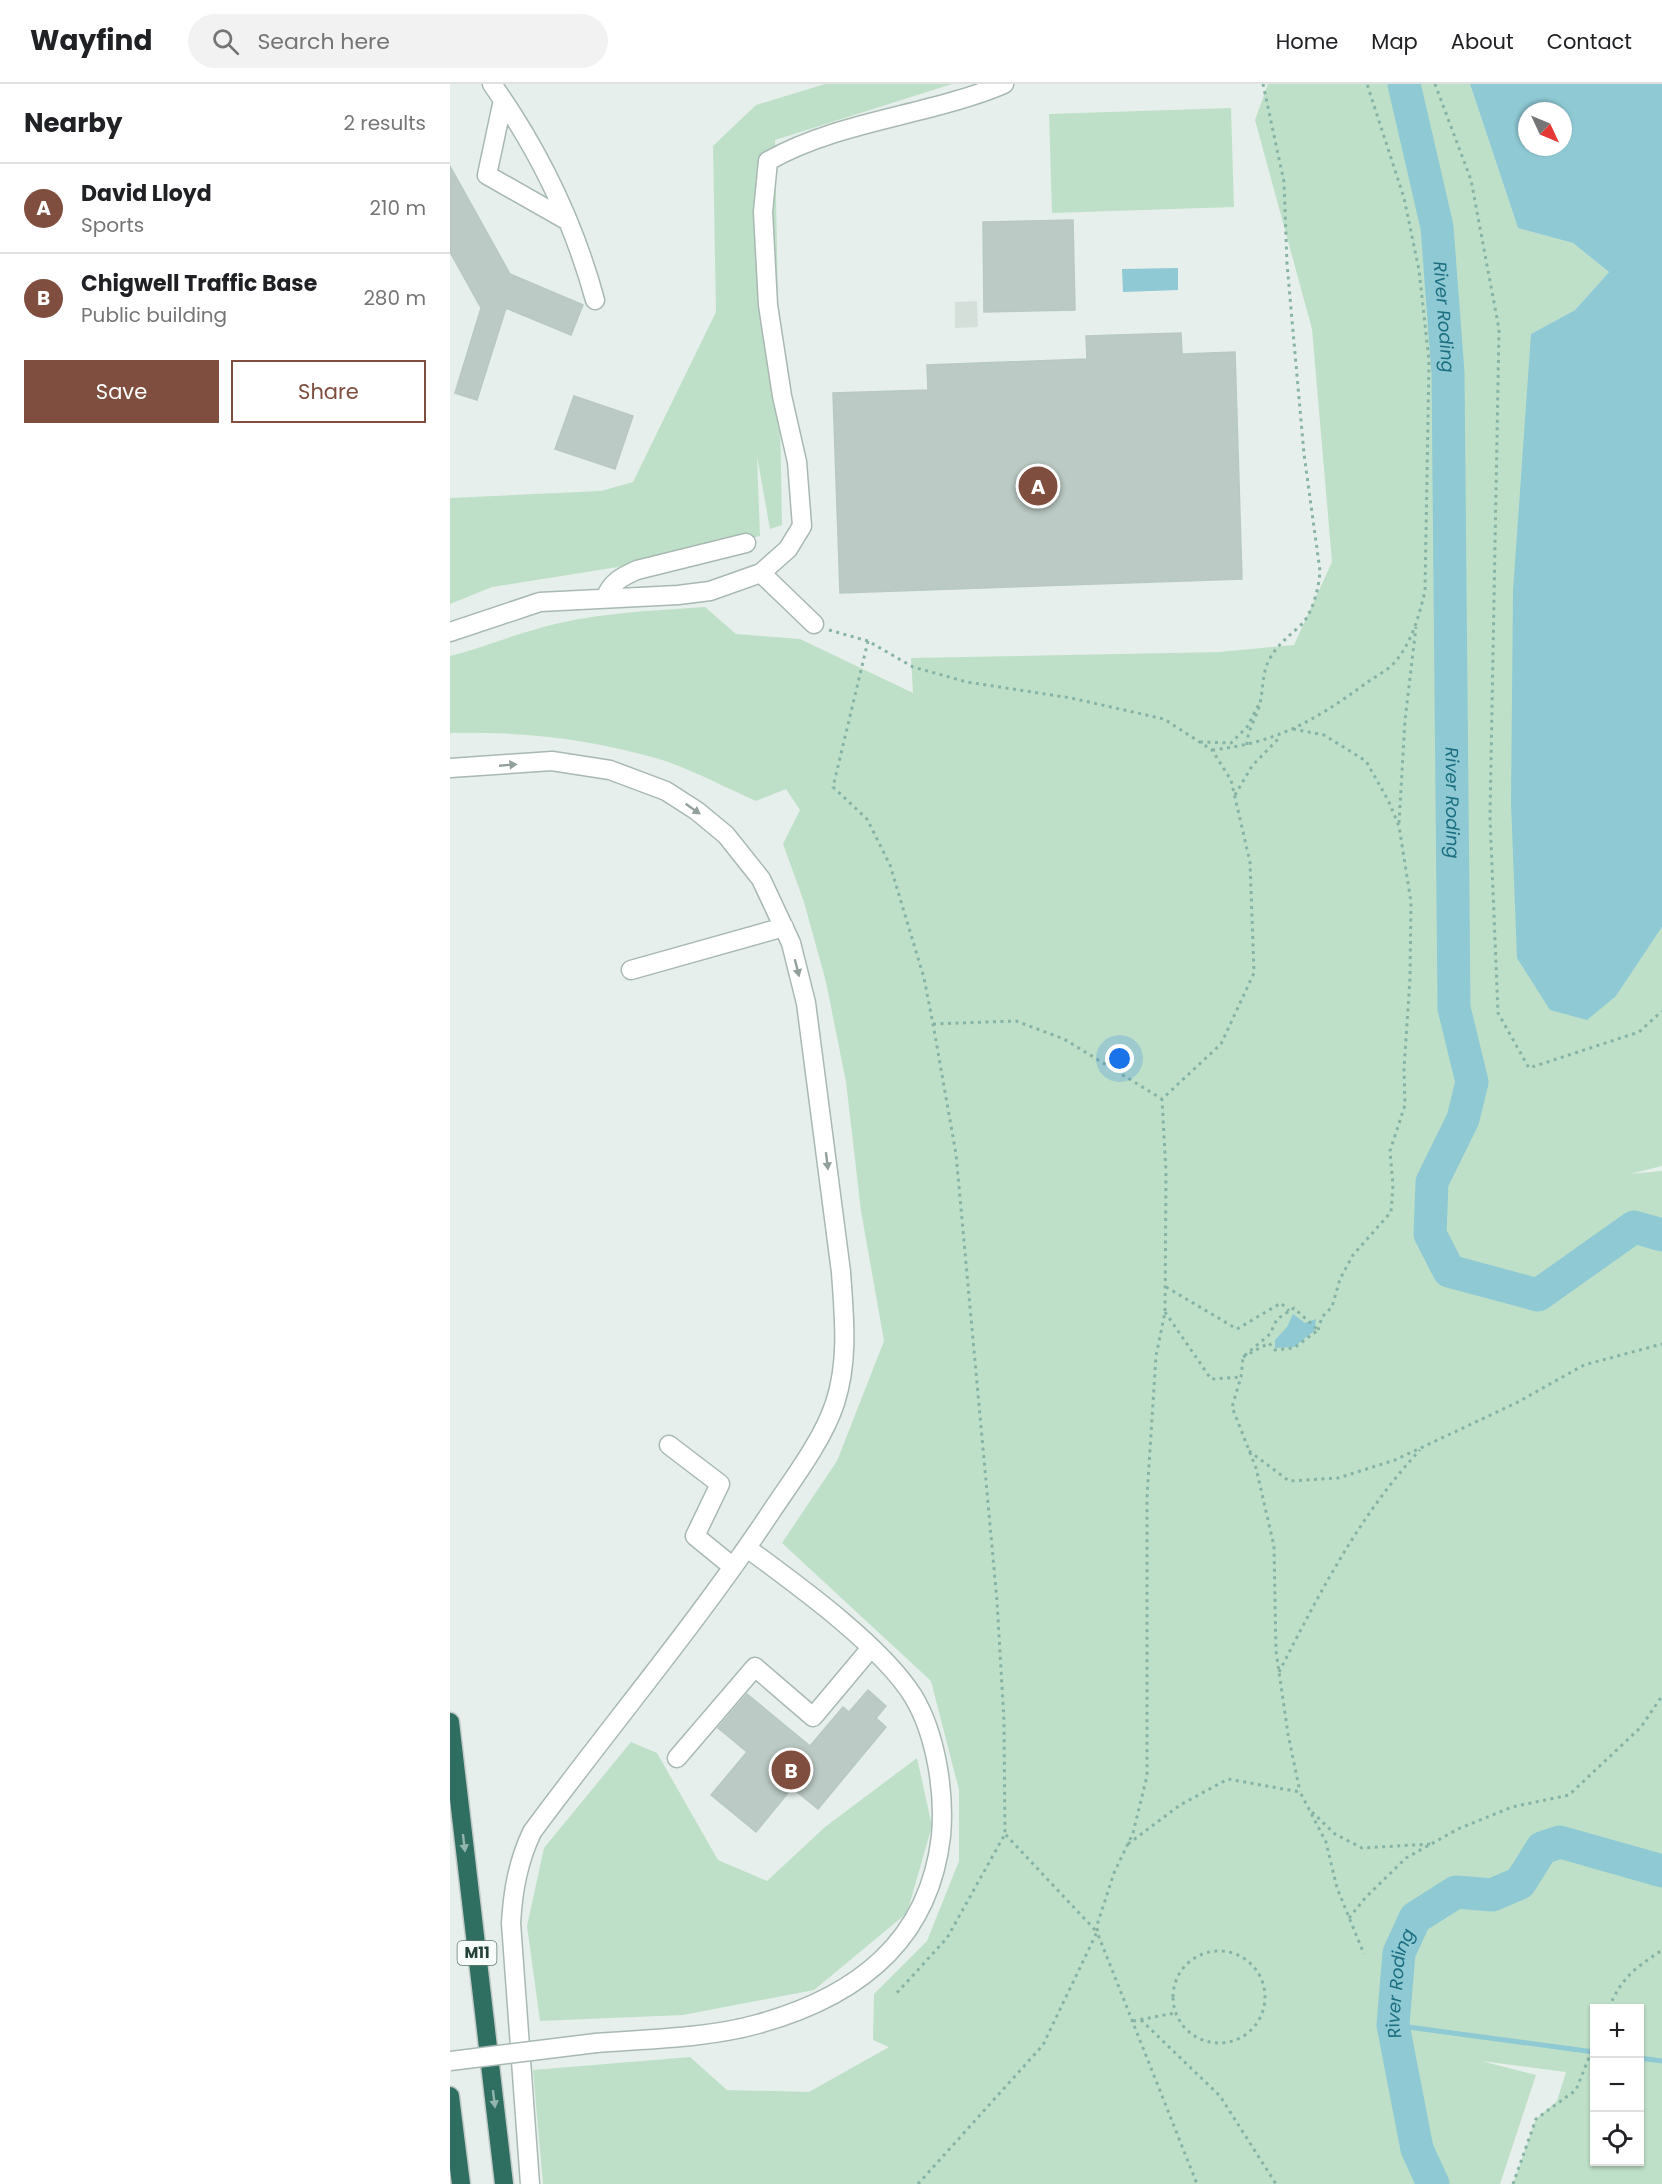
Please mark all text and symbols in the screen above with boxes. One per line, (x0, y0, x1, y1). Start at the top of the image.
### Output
search box (188, 14, 608, 68)
text: Wayfind (30, 21, 152, 60)
icon: search (209, 25, 242, 58)
text: Search here (257, 26, 390, 57)
text: Home (1276, 27, 1338, 56)
text: Map (1371, 27, 1418, 56)
text: About (1451, 27, 1514, 56)
text: Contact (1547, 27, 1632, 56)
north arrow (1518, 102, 1572, 156)
text: Nearby (24, 105, 122, 141)
text: 2 results (343, 109, 426, 137)
text: David Lloyd (81, 178, 212, 209)
text: A (36, 194, 51, 222)
text: 210 m (370, 194, 426, 222)
text: Sports (81, 211, 144, 239)
water label: River Roding (1428, 260, 1461, 374)
text: Chigwell Traffic Base (81, 268, 317, 299)
text: B (37, 284, 50, 312)
text: 280 m (363, 284, 426, 312)
text: Public building (81, 301, 227, 329)
button: Save (24, 360, 219, 423)
button: Share (231, 360, 426, 423)
pin: A (1018, 464, 1058, 508)
water label: River Roding (1440, 747, 1466, 859)
one-way arrow (499, 760, 518, 769)
one-way arrow (685, 803, 701, 815)
one-way arrow (793, 959, 803, 978)
your location (1105, 1044, 1134, 1073)
one-way arrow (822, 1152, 831, 1171)
pin: B (772, 1748, 810, 1792)
one-way arrow (459, 1833, 469, 1852)
water label: River Roding (1380, 1924, 1421, 2041)
road number: M11 (458, 1941, 496, 1965)
map controls (1590, 2004, 1644, 2166)
button: + (1590, 2004, 1644, 2058)
button: − (1590, 2058, 1644, 2112)
one-way arrow (489, 2090, 499, 2109)
button: locate (1590, 2112, 1644, 2166)

